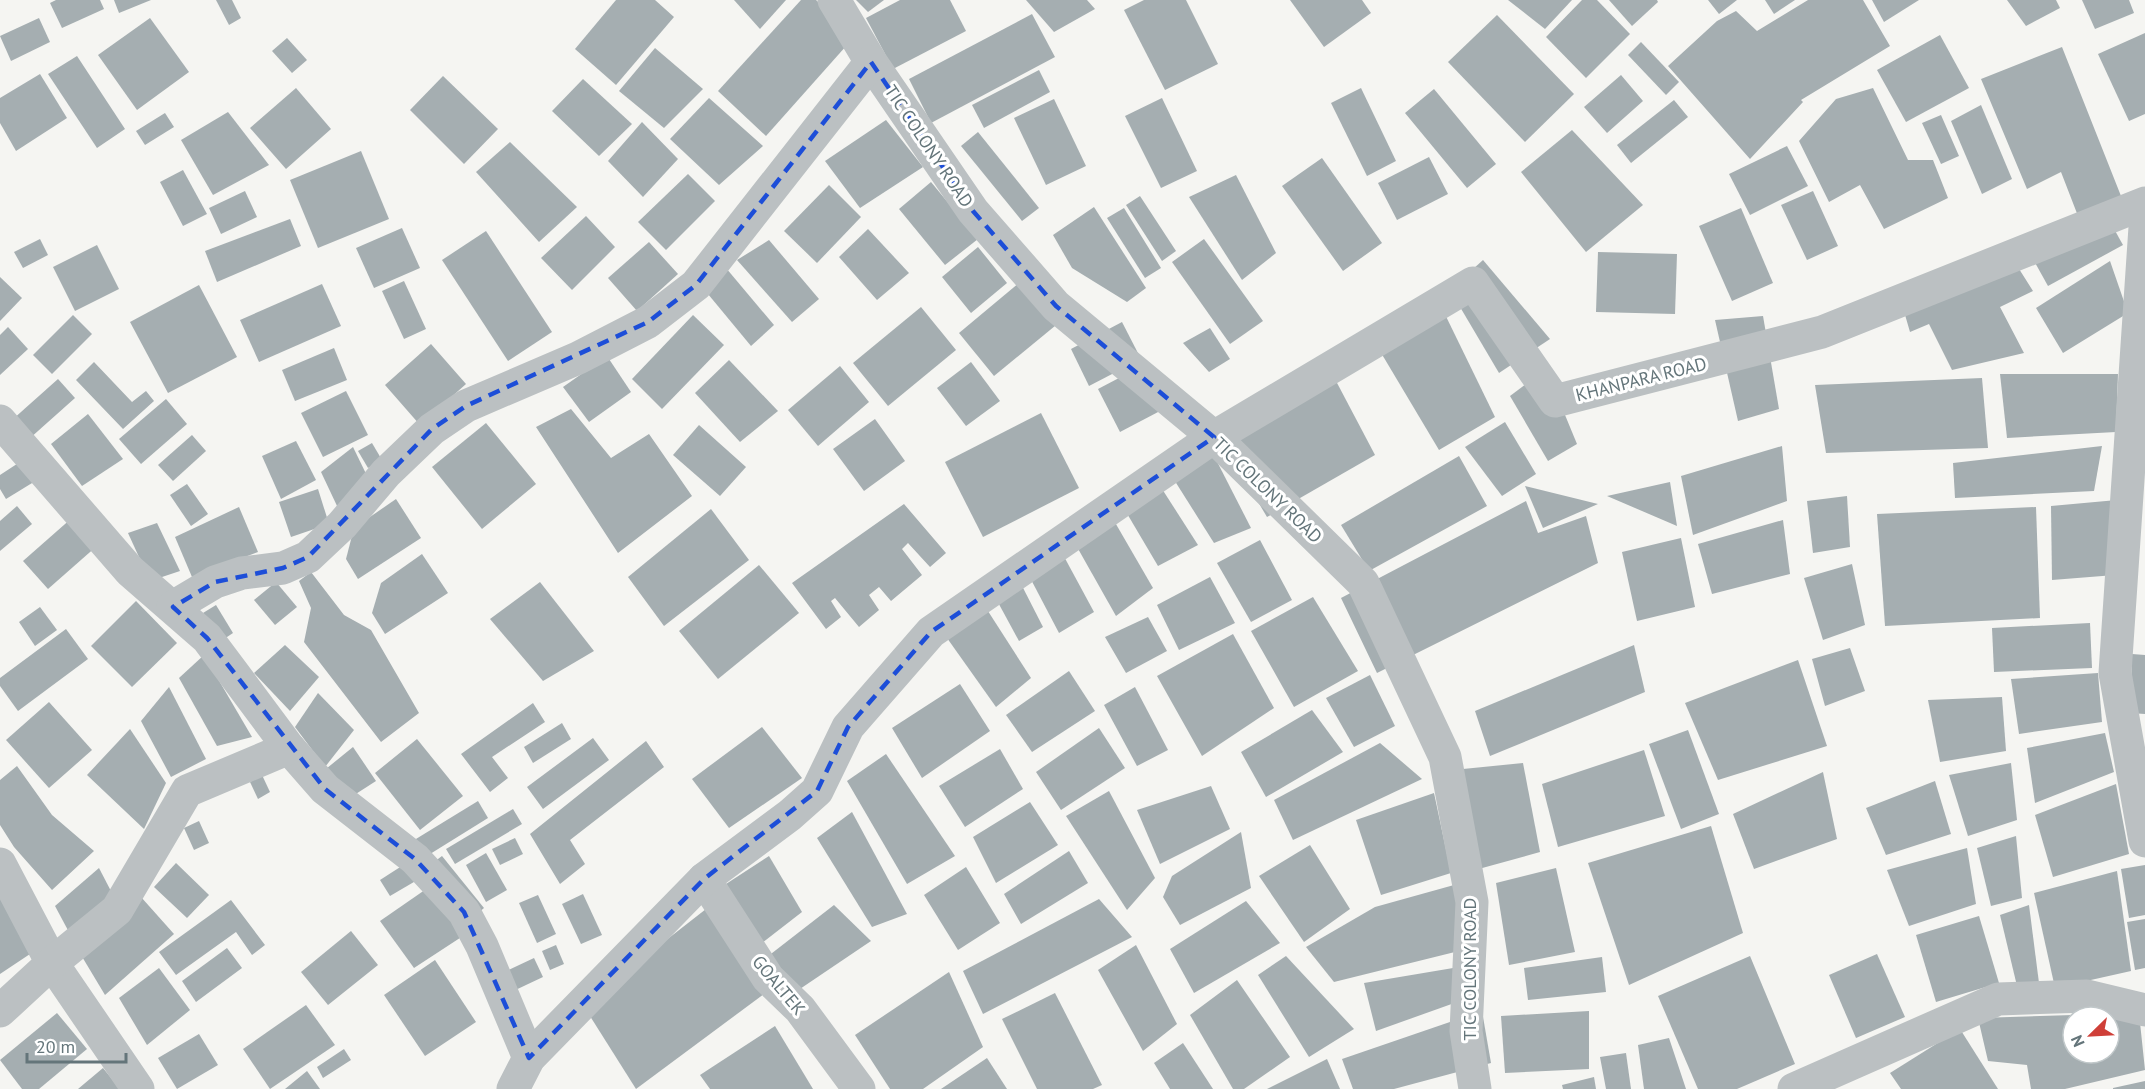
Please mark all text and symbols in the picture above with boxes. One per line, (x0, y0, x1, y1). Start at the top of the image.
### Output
street label: TIC COLONY ROAD (880, 80, 978, 212)
street label: KHANPARA ROAD (1573, 352, 1709, 406)
street label: TIC COLONY ROAD (1209, 432, 1327, 548)
street label: TIC COLONY ROAD (1458, 898, 1481, 1040)
street label: GOALTEK (747, 950, 811, 1020)
north arrow (2061, 1005, 2121, 1065)
scale bar (27, 1026, 126, 1064)
text: N (2066, 1032, 2089, 1050)
text: 20 m (36, 1035, 75, 1058)

